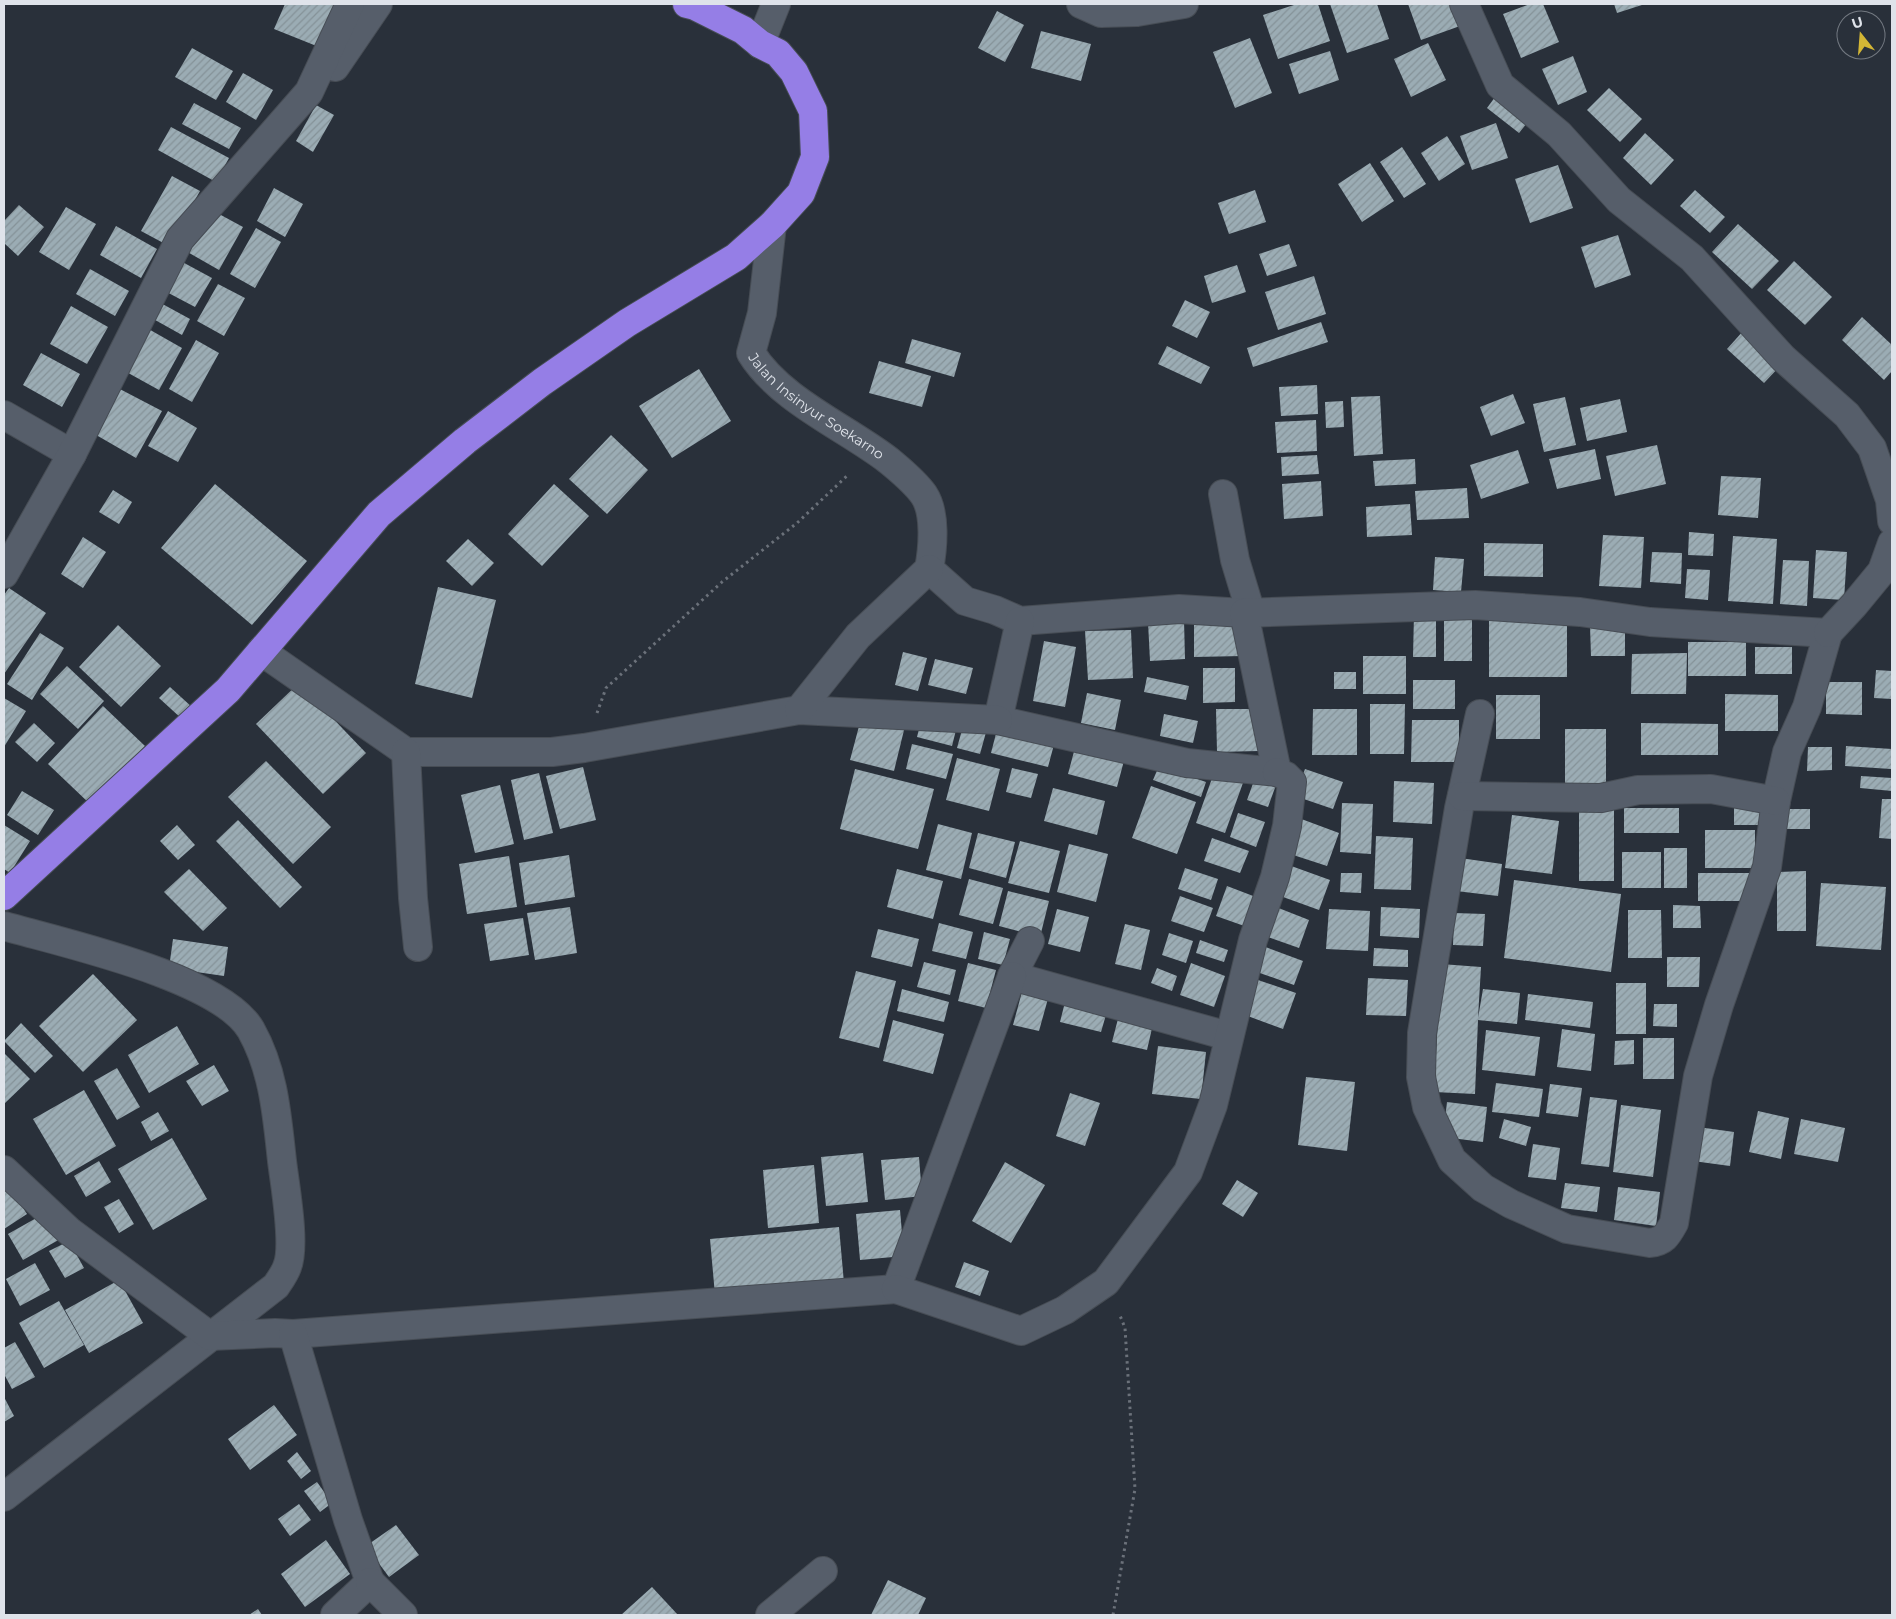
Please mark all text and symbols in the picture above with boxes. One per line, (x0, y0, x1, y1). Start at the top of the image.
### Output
north arrow (1836, 10, 1886, 60)
text: U (1849, 12, 1865, 33)
street label: Jalan Insinyur Soekarno (744, 349, 888, 463)

